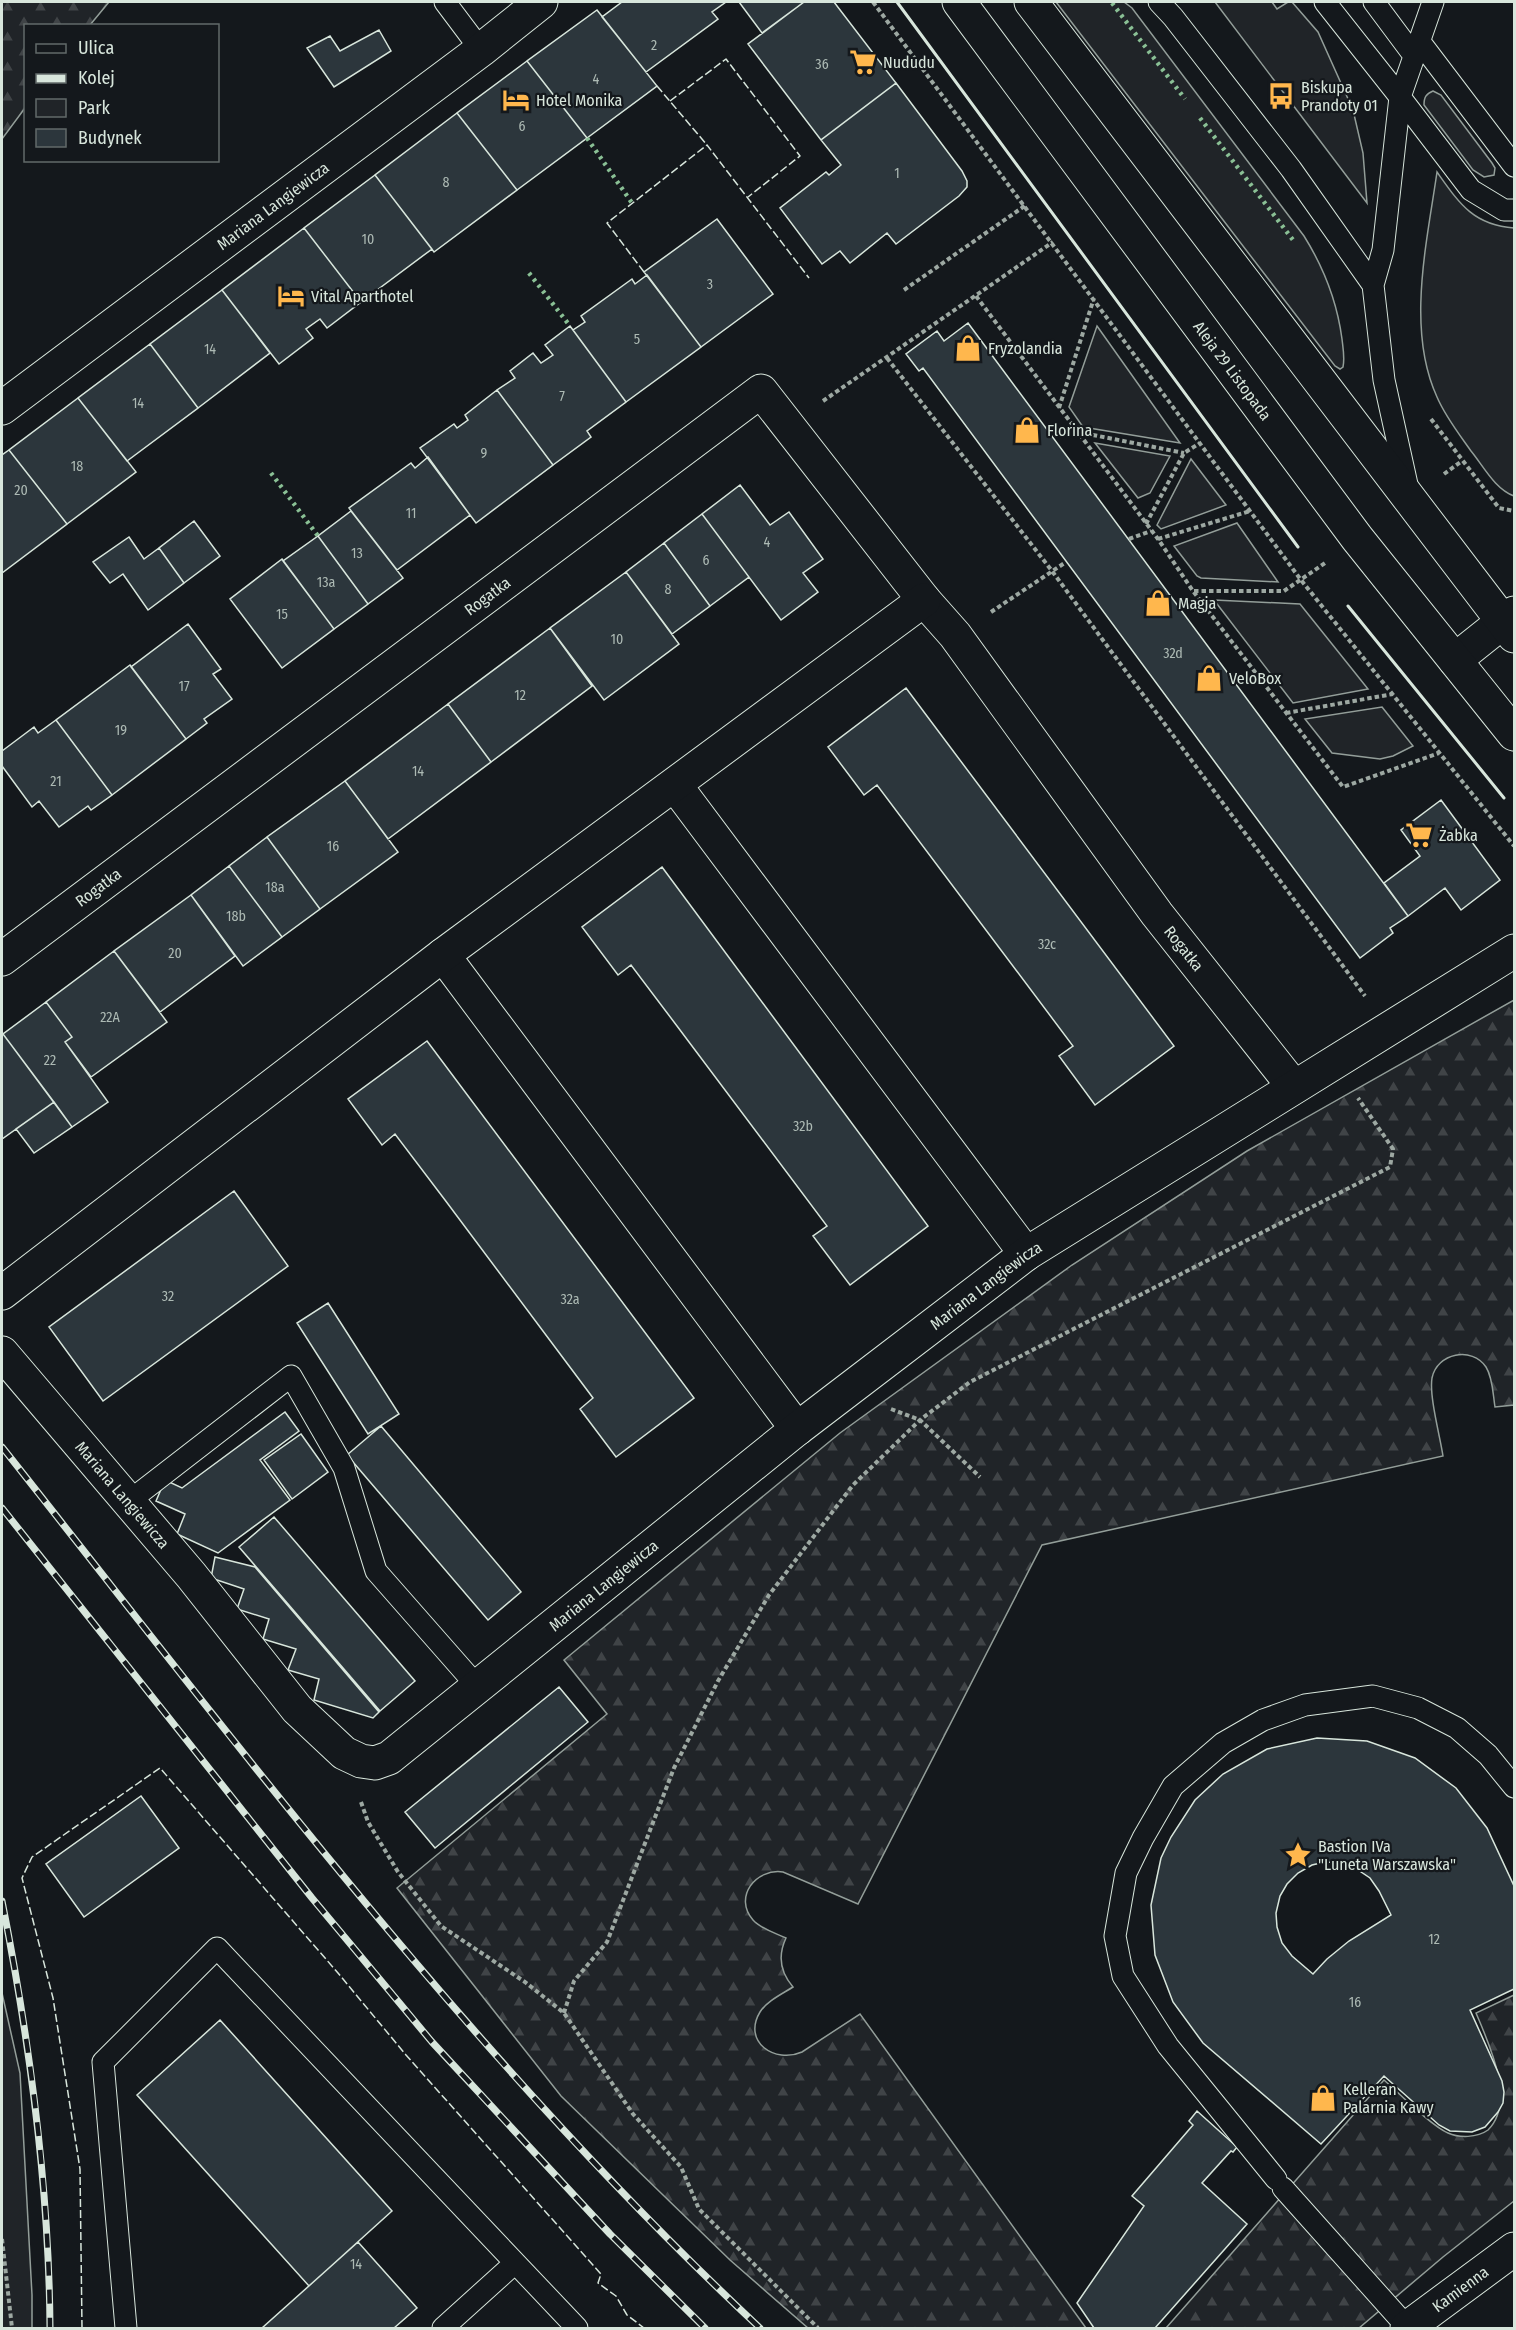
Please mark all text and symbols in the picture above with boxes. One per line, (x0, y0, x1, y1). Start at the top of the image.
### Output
legend (24, 24, 219, 162)
text: Ulica (78, 37, 114, 59)
house number: 2 (651, 37, 657, 54)
supermarket icon: Nududu (848, 47, 878, 77)
place label: Nududu (883, 53, 935, 72)
house number: 36 (815, 56, 829, 73)
text: Kolej (78, 67, 115, 89)
house number: 4 (593, 71, 600, 88)
place label: Biskupa Prandoty 01 (1301, 78, 1378, 115)
bus stop icon: Biskupa Prandoty 01 (1266, 81, 1296, 111)
hotel icon: Hotel Monika (501, 85, 531, 115)
place label: Hotel Monika (536, 91, 622, 110)
text: Park (78, 97, 111, 119)
house number: 6 (519, 118, 526, 135)
text: Budynek (78, 127, 142, 149)
street label: Mariana Langiewicza (213, 158, 333, 254)
house number: 1 (894, 165, 900, 182)
house number: 8 (443, 174, 450, 191)
house number: 10 (362, 231, 374, 248)
house number: 3 (707, 276, 713, 293)
hotel icon: Vital Aparthotel (276, 281, 306, 311)
place label: Vital Aparthotel (311, 287, 413, 306)
street label: Aleja 29 Listopada (1189, 318, 1275, 424)
house number: 5 (634, 331, 640, 348)
shop icon: Fryzolandia (953, 333, 983, 363)
place label: Fryzolandia (988, 339, 1063, 358)
house number: 14 (204, 341, 216, 358)
house number: 7 (559, 388, 565, 405)
house number: 14 (132, 395, 144, 412)
shop icon: Florina (1012, 415, 1042, 445)
place label: Florina (1047, 421, 1092, 440)
house number: 9 (481, 445, 488, 462)
house number: 18 (71, 458, 83, 475)
house number: 20 (14, 482, 28, 499)
house number: 11 (406, 505, 416, 522)
house number: 4 (764, 534, 771, 551)
house number: 13 (351, 545, 363, 562)
house number: 6 (703, 552, 710, 569)
street label: Rogatka (461, 573, 514, 620)
house number: 13a (317, 574, 335, 591)
house number: 8 (665, 581, 672, 598)
shop icon: Magja (1143, 588, 1173, 618)
place label: Magja (1178, 594, 1217, 613)
house number: 15 (276, 606, 288, 623)
house number: 10 (611, 631, 623, 648)
house number: 32d (1163, 645, 1183, 662)
shop icon: VeloBox (1194, 663, 1224, 693)
place label: VeloBox (1229, 669, 1281, 688)
house number: 17 (178, 678, 190, 695)
house number: 12 (514, 687, 526, 704)
house number: 19 (115, 722, 127, 739)
house number: 14 (412, 763, 424, 780)
house number: 21 (50, 773, 62, 790)
supermarket icon: Żabka (1404, 820, 1434, 850)
place label: Żabka (1439, 826, 1478, 845)
house number: 16 (327, 838, 339, 855)
street label: Rogatka (72, 864, 125, 911)
house number: 18a (265, 879, 285, 896)
house number: 18b (226, 908, 246, 925)
street label: Rogatka (1160, 922, 1208, 975)
house number: 32c (1038, 936, 1056, 953)
house number: 20 (168, 945, 182, 962)
house number: 22A (100, 1009, 120, 1026)
house number: 22 (44, 1052, 56, 1069)
house number: 32b (793, 1118, 813, 1135)
street label: Mariana Langiewicza (926, 1238, 1045, 1334)
house number: 32 (162, 1288, 174, 1305)
house number: 32a (560, 1291, 580, 1308)
street label: Mariana Langiewicza (71, 1437, 173, 1553)
street label: Mariana Langiewicza (545, 1536, 662, 1635)
place label: Bastion IVa "Luneta Warszawska" (1318, 1837, 1456, 1874)
place icon: Bastion IVa "Luneta Warszawska" (1283, 1840, 1313, 1870)
house number: 12 (1428, 1931, 1440, 1948)
house number: 16 (1349, 1994, 1361, 2011)
place label: Kelleran Palarnia Kawy (1343, 2080, 1434, 2117)
shop icon: Kelleran Palarnia Kawy (1308, 2083, 1338, 2113)
house number: 14 (350, 2256, 362, 2273)
street label: Kamienna (1429, 2262, 1492, 2316)

